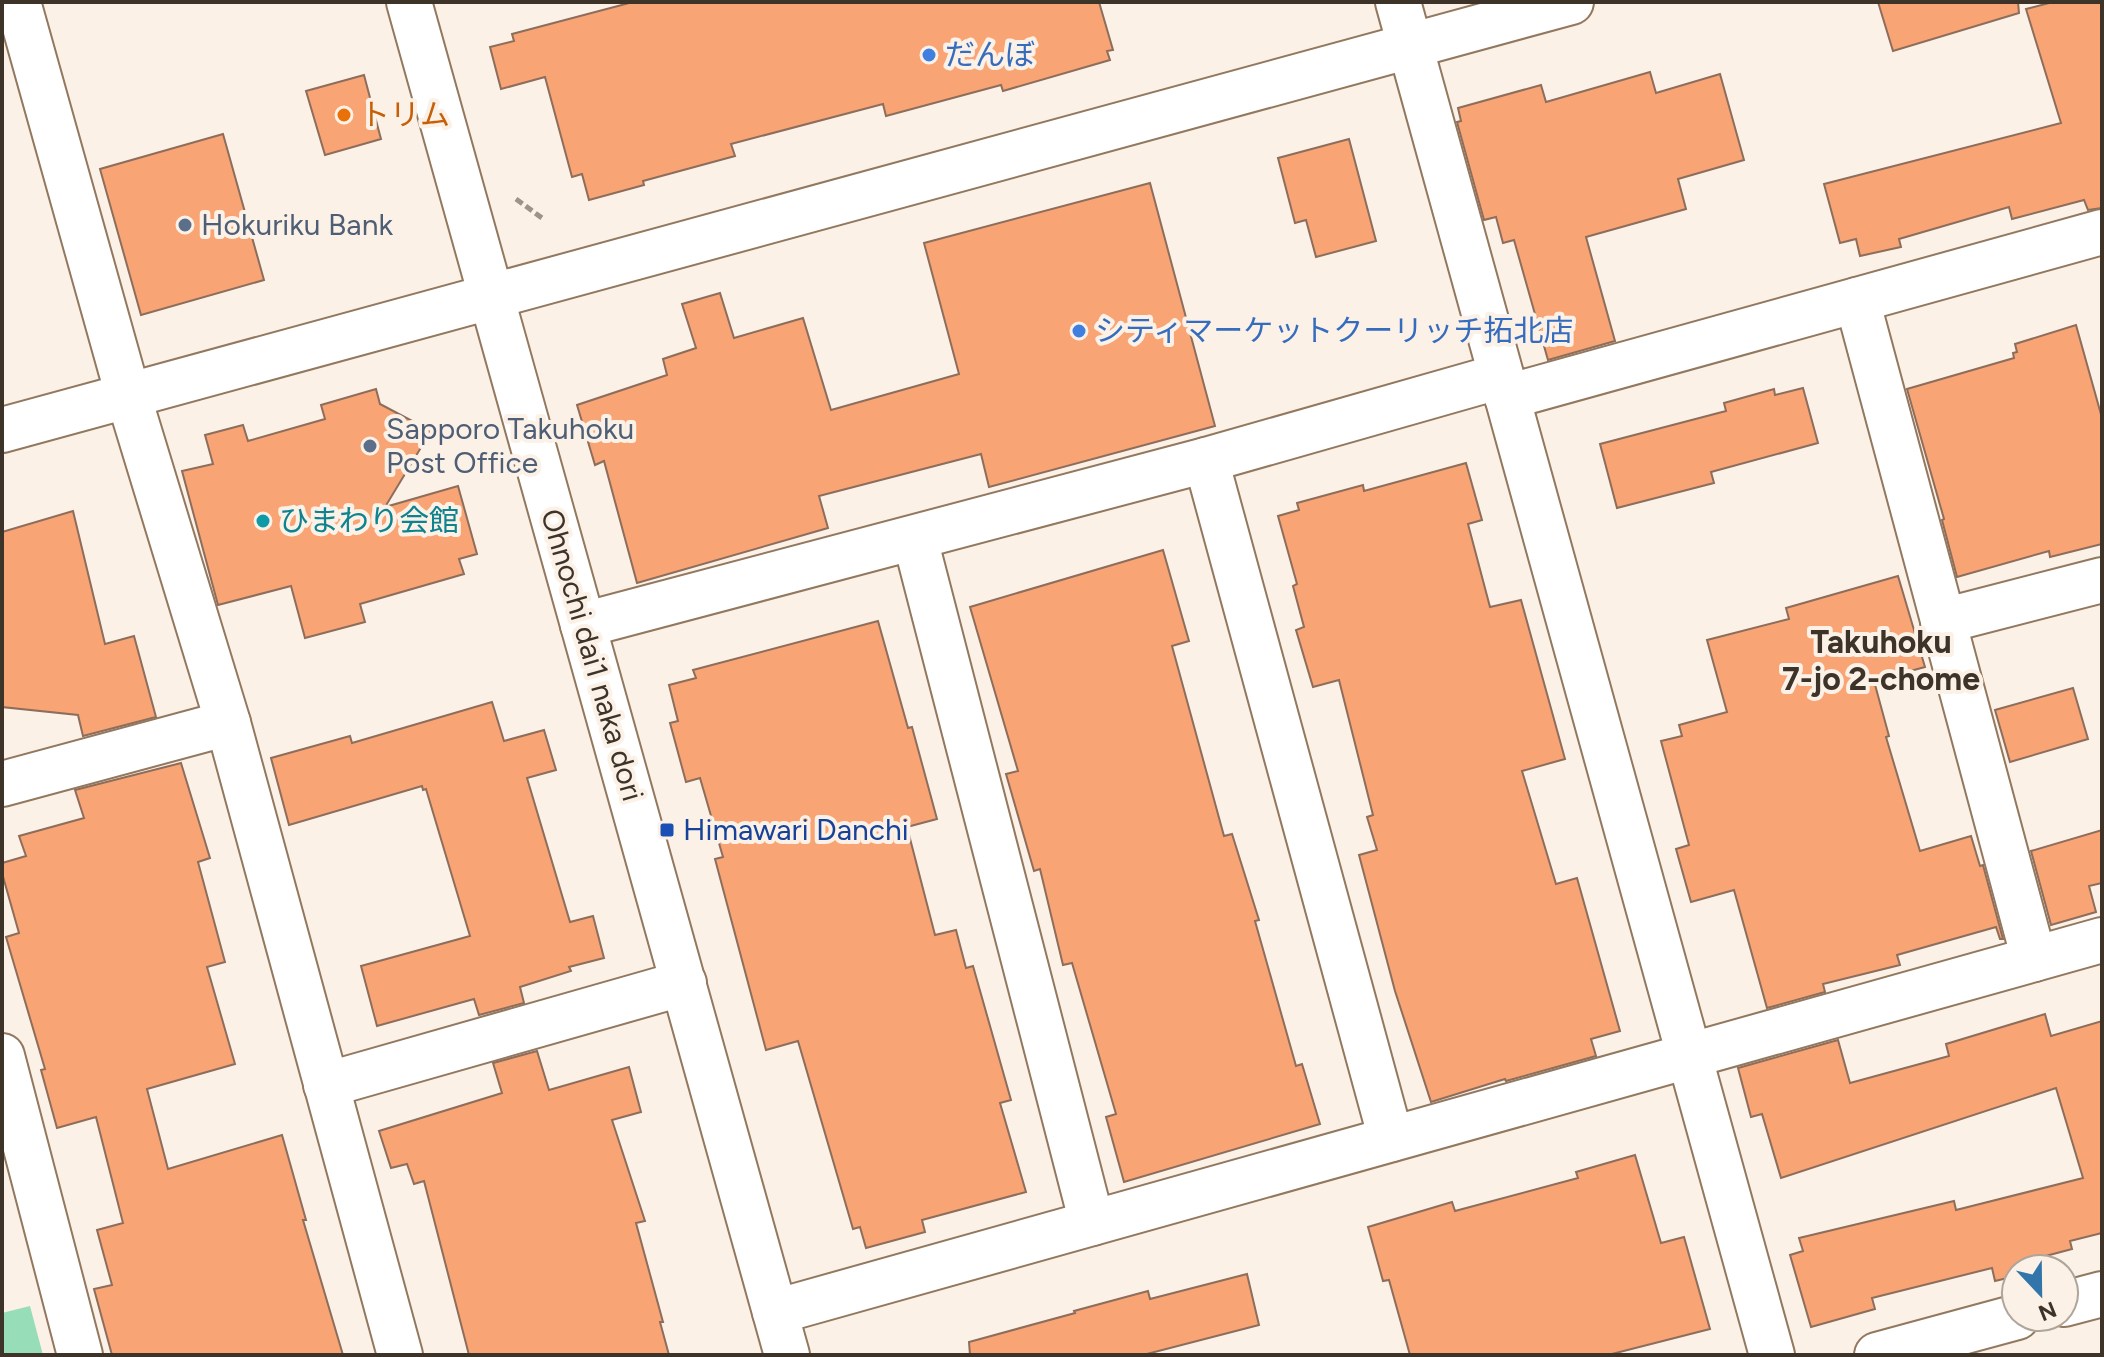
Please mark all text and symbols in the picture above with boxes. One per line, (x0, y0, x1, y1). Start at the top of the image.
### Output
place label: だんぼ (945, 36, 1035, 73)
marker: だんぼ (920, 46, 938, 64)
place label: トリム (360, 96, 450, 133)
marker: トリム (335, 106, 353, 124)
place label: Hokuriku Bank (201, 206, 393, 243)
marker: Hokuriku Bank (176, 216, 194, 234)
place label: シティマーケットクーリッチ拓北店 (1095, 312, 1573, 349)
marker: シティマーケットクーリッチ拓北店 (1070, 322, 1088, 340)
place label: Sapporo Takuhoku Post Office (386, 410, 634, 481)
marker: Sapporo Takuhoku Post Office (361, 437, 379, 455)
place label: ひまわり会館 (279, 502, 459, 539)
street label: Ohnochi dai1 naka dori (533, 505, 652, 805)
marker: ひまわり会館 (254, 512, 272, 530)
district label: Takuhoku 7-jo 2-chome (1782, 623, 1980, 698)
place label: Himawari Danchi (683, 811, 909, 848)
marker: Himawari Danchi (658, 821, 676, 839)
north arrow (2000, 1253, 2080, 1333)
text: N (2034, 1295, 2060, 1327)

